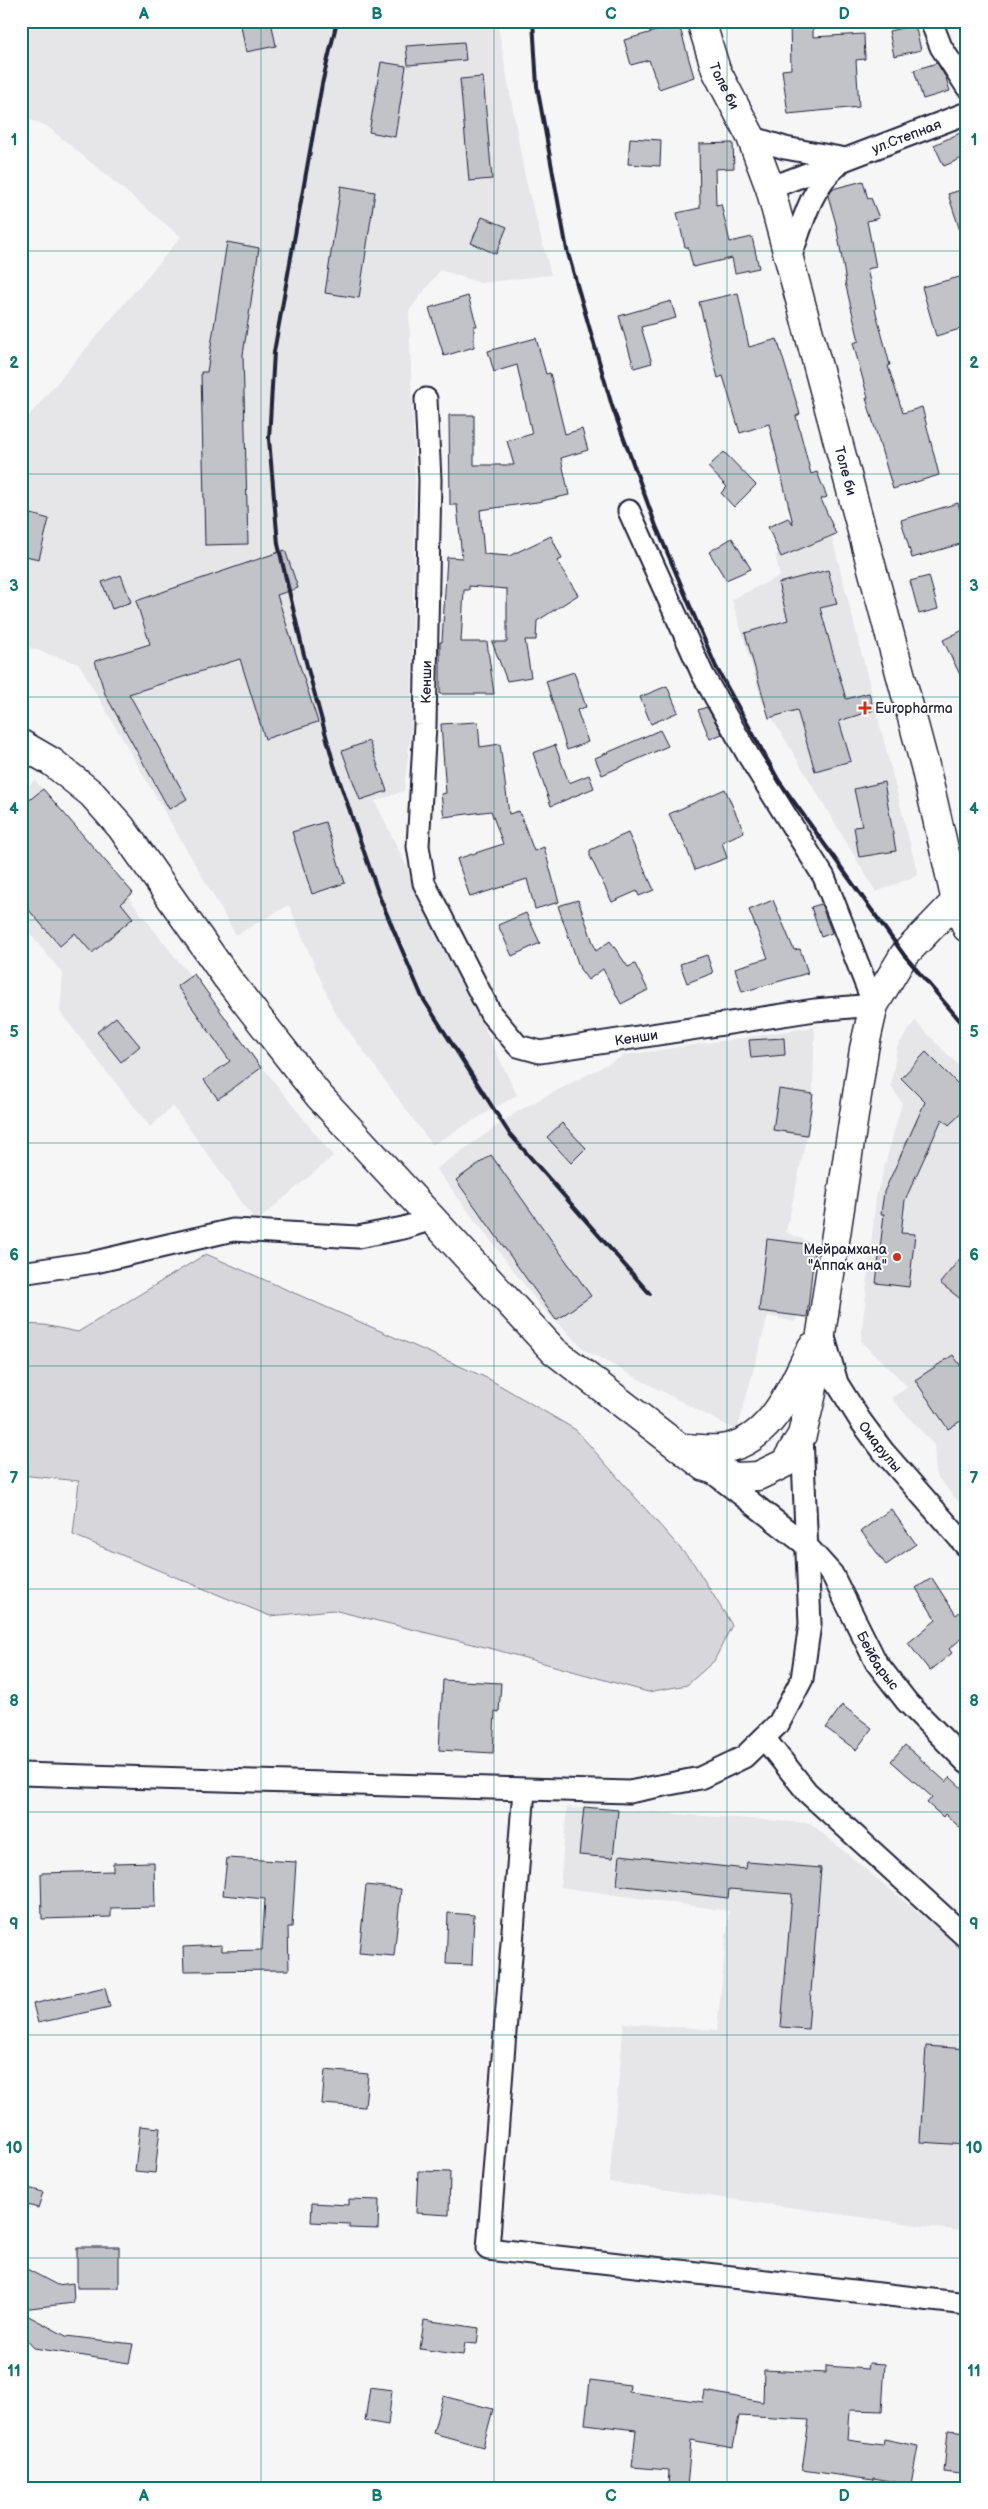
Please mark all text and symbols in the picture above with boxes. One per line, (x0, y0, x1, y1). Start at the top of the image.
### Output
text: A (138, 5, 149, 24)
text: B (371, 5, 383, 24)
text: C (605, 5, 617, 24)
text: D (838, 5, 850, 24)
street label: Толе би (705, 61, 743, 112)
street label: ул.Степная (869, 115, 944, 157)
text: 1 (11, 131, 17, 150)
text: 1 (971, 131, 977, 150)
text: 2 (9, 354, 19, 373)
text: 2 (969, 354, 979, 373)
street label: Толе би (831, 444, 860, 497)
text: 3 (9, 577, 19, 596)
text: 3 (969, 577, 979, 596)
street label: Кенши (418, 660, 435, 704)
place label: Europharma (875, 700, 953, 717)
marker: Europharma (859, 702, 871, 714)
text: 4 (9, 800, 19, 819)
text: 4 (969, 800, 979, 819)
text: 5 (9, 1023, 19, 1042)
text: 5 (969, 1023, 979, 1042)
street label: Кенши (614, 1026, 659, 1049)
place label: Мейрамхана "Аппак ана" (803, 1241, 888, 1274)
text: 6 (9, 1246, 19, 1265)
text: 6 (969, 1246, 979, 1265)
marker: Мейрамхана "Аппак ана" (891, 1251, 903, 1263)
street label: Омарулы (855, 1418, 905, 1476)
text: 7 (10, 1469, 19, 1488)
text: 7 (970, 1469, 979, 1488)
street label: Бейбарыс (853, 1628, 903, 1694)
text: 8 (9, 1692, 19, 1711)
text: 8 (969, 1692, 979, 1711)
text: 9 (9, 1915, 19, 1934)
text: 9 (969, 1915, 979, 1934)
text: 10 (6, 2139, 22, 2158)
text: 10 (966, 2139, 982, 2158)
text: 11 (7, 2362, 21, 2381)
text: 11 (967, 2362, 981, 2381)
text: A (138, 2487, 149, 2506)
text: B (371, 2487, 383, 2506)
text: C (605, 2487, 617, 2506)
text: D (838, 2487, 850, 2506)

